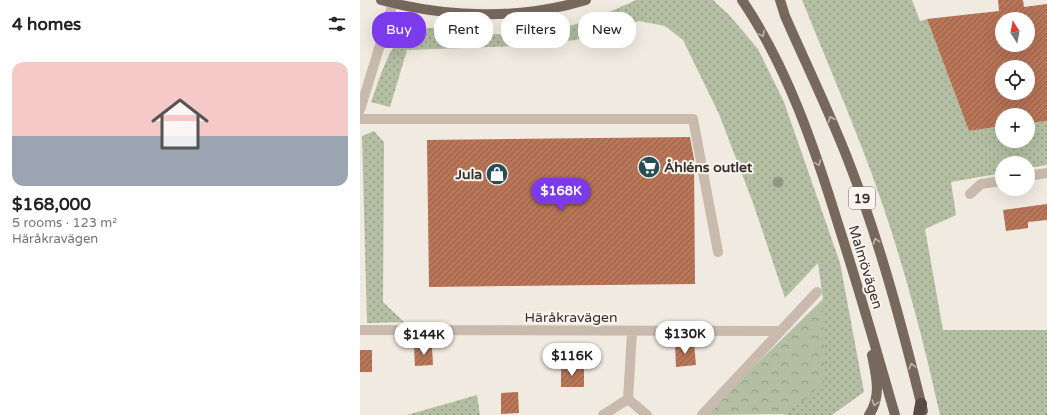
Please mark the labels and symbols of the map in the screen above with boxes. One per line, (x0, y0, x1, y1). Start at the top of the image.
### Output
north arrow (995, 12, 1035, 52)
one-way arrow (757, 29, 764, 37)
one-way arrow (828, 116, 836, 124)
supermarket icon: Åhléns outlet (636, 154, 662, 180)
place label: Åhléns outlet (664, 158, 753, 176)
one-way arrow (814, 159, 822, 166)
shop icon: Jula (484, 161, 510, 187)
place label: Jula (455, 166, 482, 183)
pin: $168K (533, 178, 589, 212)
road number: 19 (849, 187, 875, 209)
street label: Malmövägen (845, 223, 886, 311)
one-way arrow (873, 238, 881, 245)
street label: Häråkravägen (525, 309, 617, 326)
pin: $130K (657, 321, 713, 355)
pin: $144K (396, 322, 452, 356)
pin: $116K (544, 343, 600, 377)
one-way arrow (908, 363, 916, 370)
one-way arrow (871, 400, 880, 407)

